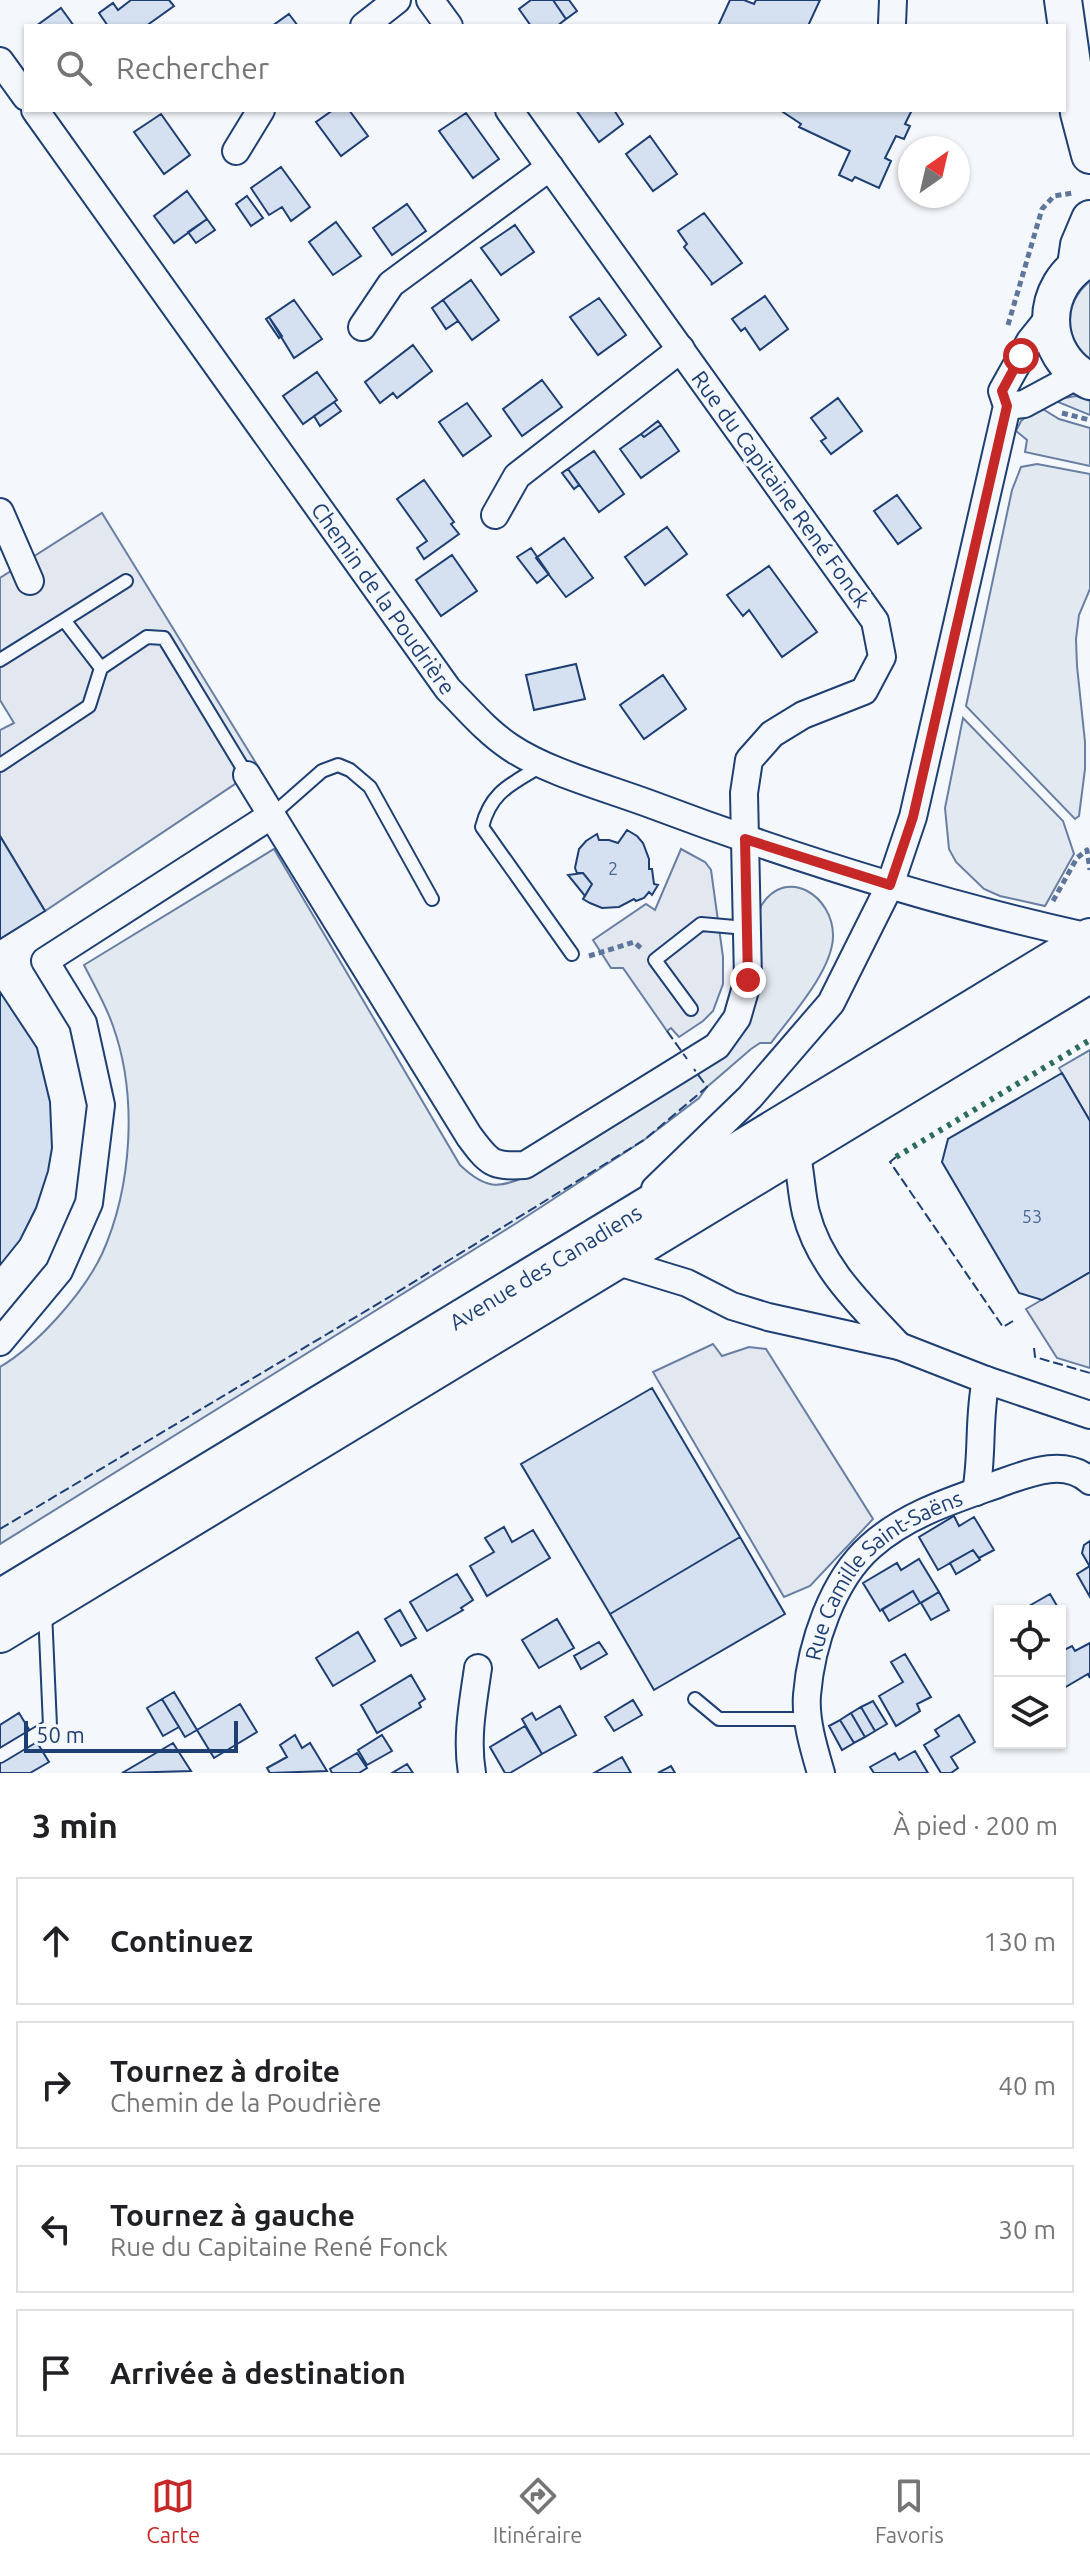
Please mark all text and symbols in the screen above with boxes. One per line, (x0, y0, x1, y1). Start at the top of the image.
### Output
search box (24, 24, 1066, 112)
icon: search (52, 46, 96, 90)
text: Rechercher (116, 51, 269, 85)
north arrow (898, 136, 970, 208)
route start (1003, 338, 1039, 374)
street label: Rue du Capitaine René Fonck (687, 366, 876, 612)
street label: Chemin de la Poudrière (307, 497, 461, 699)
house number: 2 (608, 858, 618, 878)
route end (730, 962, 766, 998)
street label: Avenue des Canadiens (445, 1199, 646, 1334)
house number: 53 (1022, 1206, 1042, 1226)
street label: Rue Camille Saint-Saëns (799, 1485, 966, 1663)
map controls (994, 1605, 1066, 1749)
button: locate (994, 1605, 1066, 1677)
button: layers (994, 1677, 1066, 1749)
scale bar (24, 1717, 238, 1753)
text: 50 m (36, 1722, 85, 1747)
text: 3 min (32, 1806, 118, 1844)
text: À pied · 200 m (893, 1811, 1058, 1840)
icon: ahead (34, 1919, 78, 1963)
text: Continuez (110, 1924, 253, 1958)
text: 130 m (984, 1927, 1056, 1956)
text: Tournez à droite (110, 2054, 340, 2088)
icon: right (34, 2063, 78, 2107)
text: 40 m (998, 2071, 1056, 2100)
text: Chemin de la Poudrière (110, 2088, 382, 2117)
text: Tournez à gauche (110, 2198, 355, 2232)
icon: left (34, 2207, 78, 2251)
text: 30 m (998, 2215, 1056, 2244)
text: Rue du Capitaine René Fonck (110, 2232, 448, 2261)
icon: arrive (34, 2351, 78, 2395)
text: Arrivée à destination (110, 2356, 406, 2390)
tab: Carte (146, 2474, 200, 2547)
tab: Itinéraire (493, 2474, 582, 2547)
tab: Favoris (875, 2474, 944, 2547)

